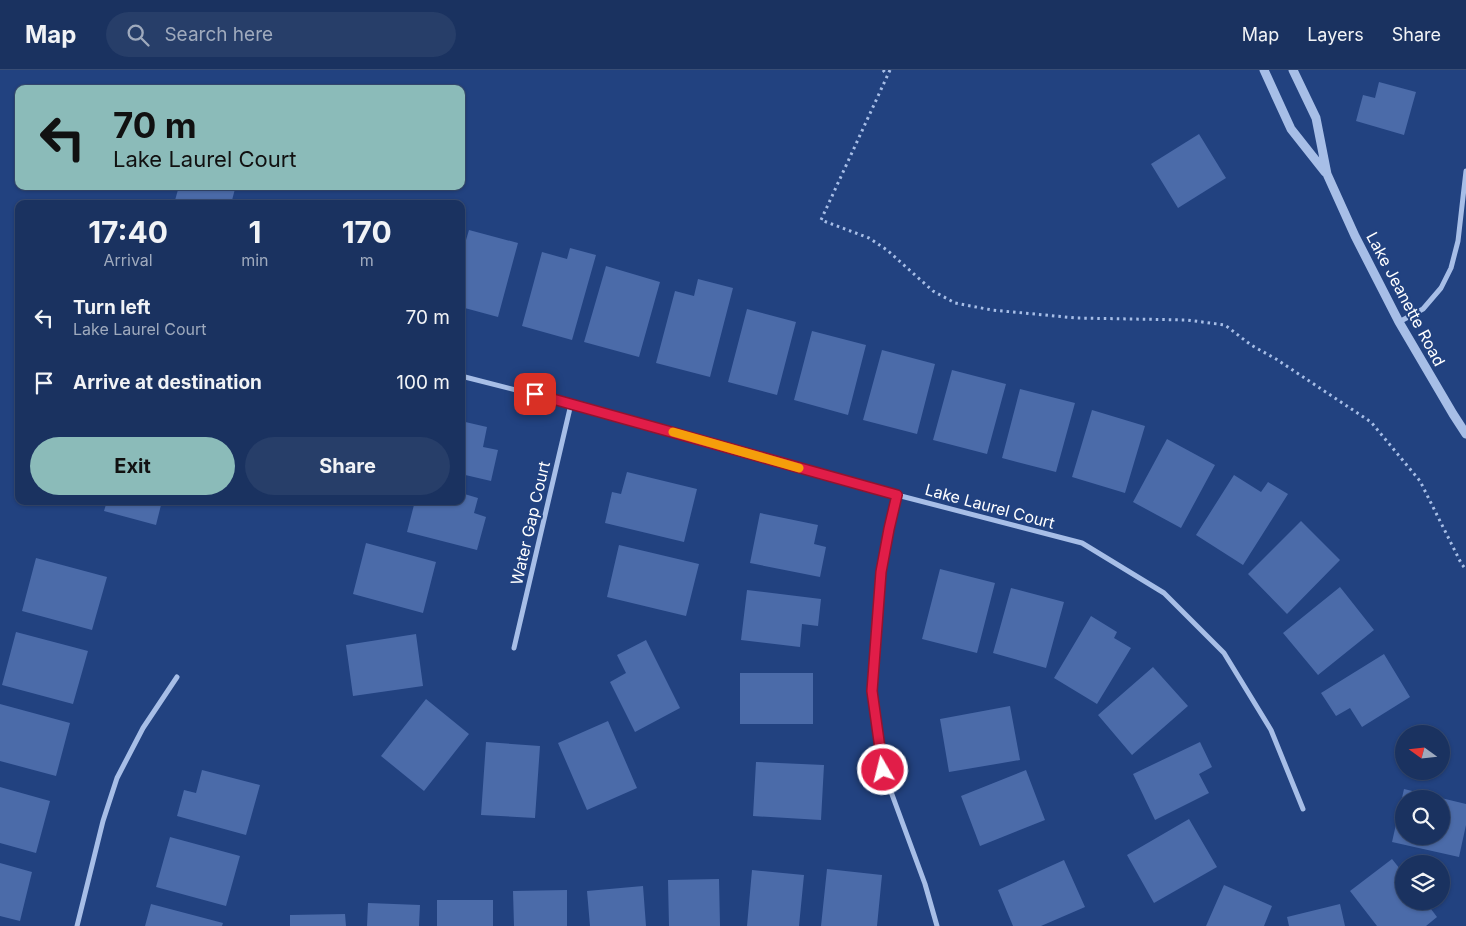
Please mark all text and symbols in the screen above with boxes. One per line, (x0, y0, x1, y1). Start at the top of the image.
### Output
search box (106, 12, 456, 57)
text: Map (25, 20, 76, 49)
icon: search (124, 21, 152, 49)
text: Search here (164, 23, 273, 46)
text: Map (1242, 24, 1279, 45)
text: Layers (1307, 24, 1364, 45)
text: Share (1392, 24, 1441, 45)
text: 70 m (113, 104, 197, 146)
icon: left (30, 105, 95, 170)
text: Lake Laurel Court (113, 146, 297, 172)
text: 17:40 (88, 214, 168, 250)
text: 1 (248, 214, 261, 250)
text: 170 (342, 214, 392, 250)
street label: Lake Jeanette Road (1362, 229, 1450, 369)
text: Arrival (103, 250, 153, 270)
text: min (241, 250, 269, 270)
text: m (360, 250, 374, 270)
text: Turn left (73, 296, 151, 319)
icon: left (30, 304, 58, 332)
text: 70 m (406, 306, 450, 329)
text: Lake Laurel Court (73, 319, 206, 339)
icon: arrive (30, 369, 58, 397)
text: Arrive at destination (73, 371, 262, 394)
text: 100 m (396, 371, 450, 394)
pin (514, 373, 556, 415)
icon: arrive (521, 380, 549, 408)
button: Exit (30, 437, 235, 495)
button: Share (245, 437, 450, 495)
street label: Water Gap Court (506, 459, 554, 587)
street label: Lake Laurel Court (923, 479, 1057, 533)
north arrow (1395, 725, 1450, 780)
map controls (1395, 725, 1450, 910)
position arrow (856, 743, 908, 795)
button: search (1395, 790, 1450, 845)
button: layers (1395, 855, 1450, 910)

